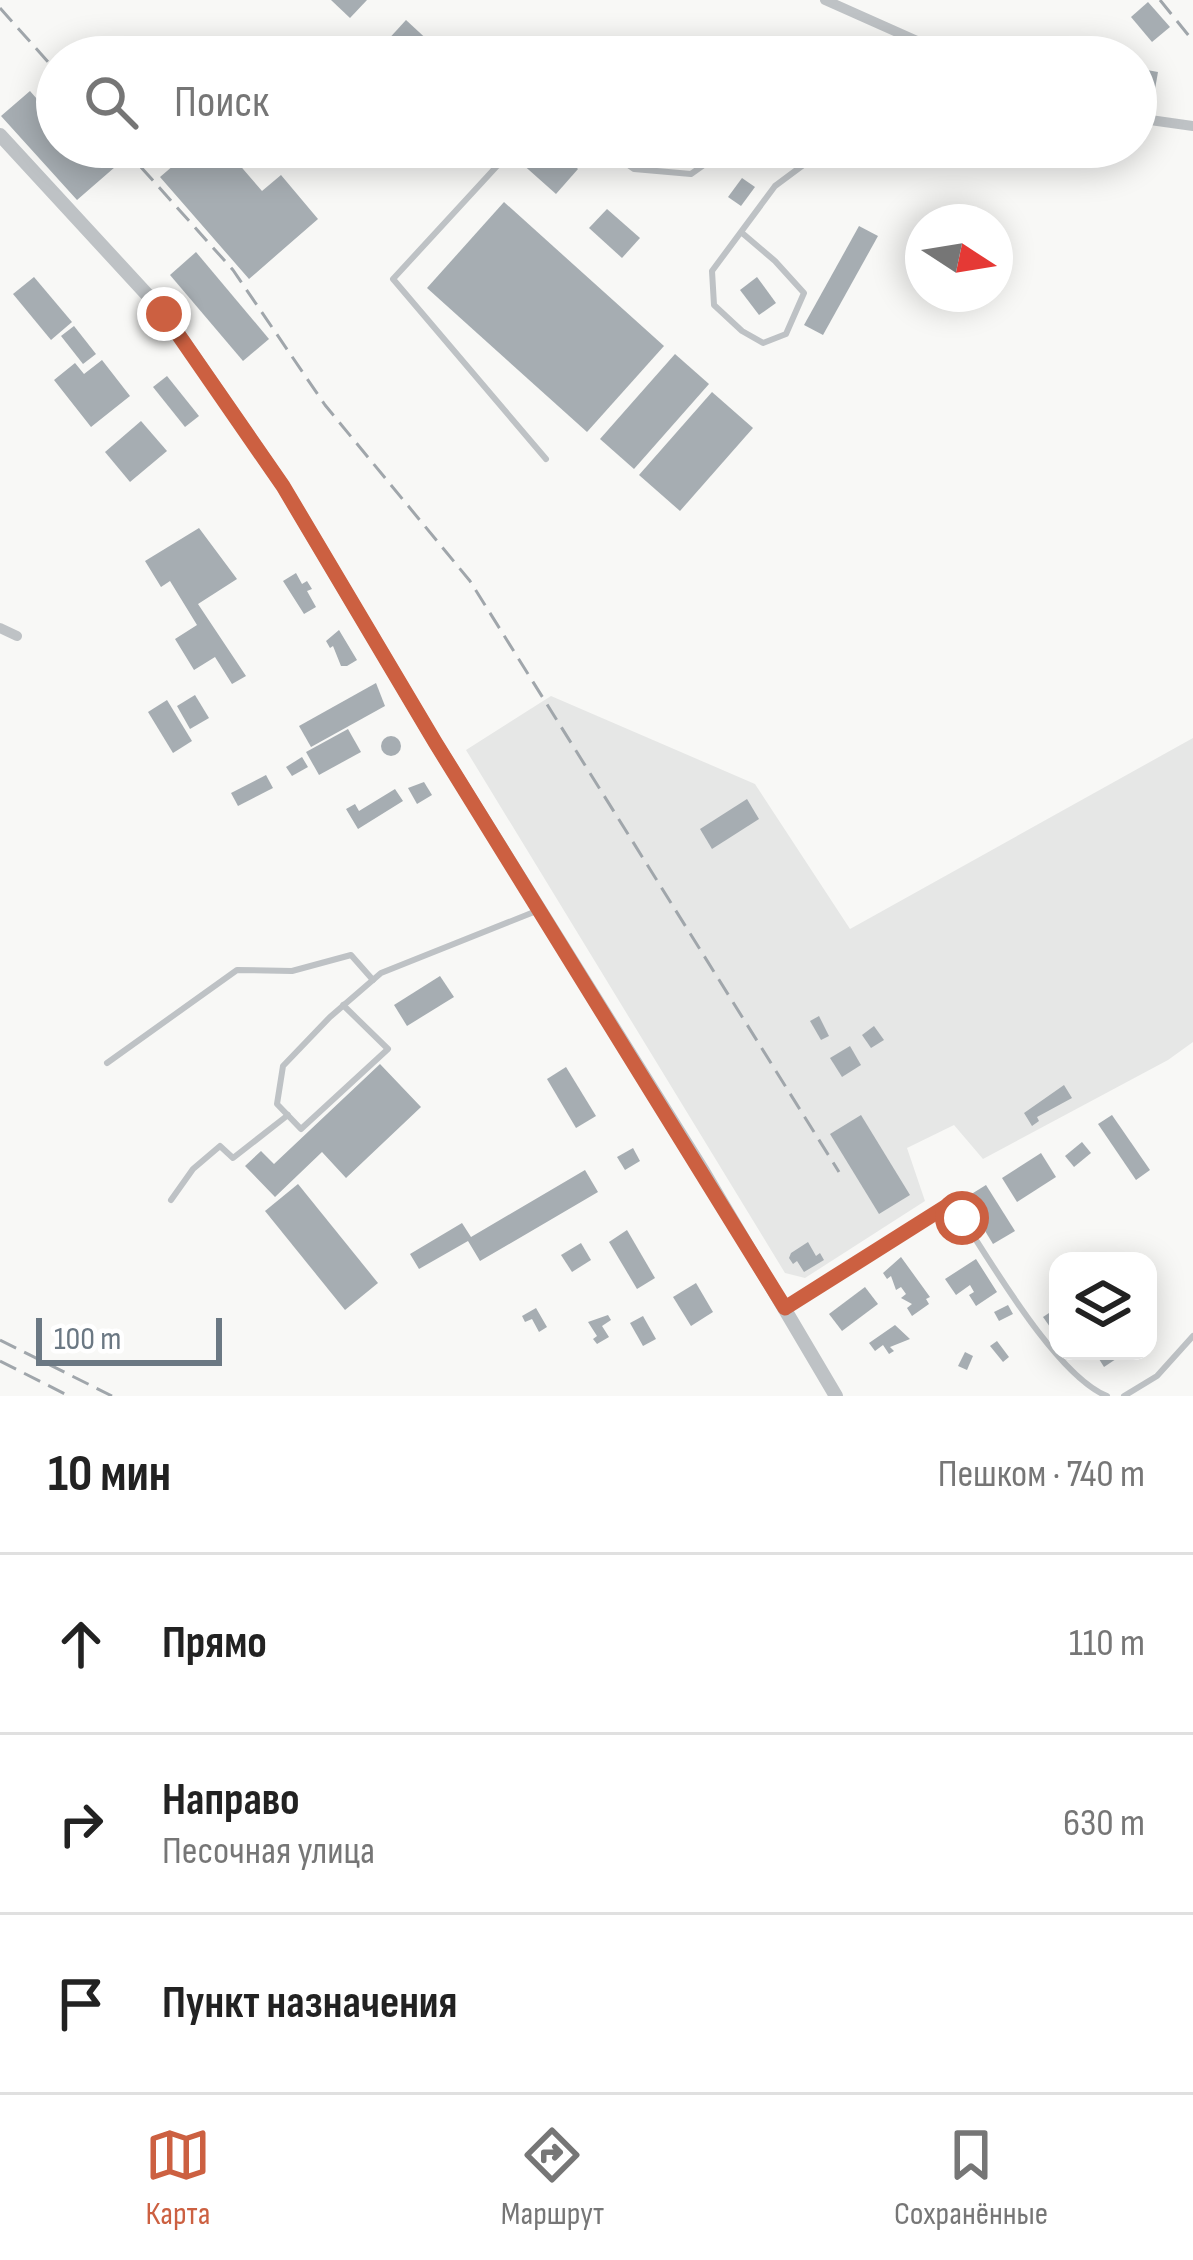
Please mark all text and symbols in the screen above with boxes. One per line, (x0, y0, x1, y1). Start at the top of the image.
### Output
search box (36, 36, 1157, 168)
icon: search (78, 69, 144, 135)
text: Поиск (174, 75, 269, 130)
north arrow (905, 204, 1013, 312)
route end (137, 287, 191, 341)
route start (935, 1191, 989, 1245)
map controls (1049, 1252, 1157, 1360)
button: layers (1049, 1252, 1157, 1360)
scale bar (36, 1312, 222, 1365)
text: 100 m (54, 1319, 121, 1359)
text: 10 мин (48, 1444, 171, 1505)
text: Пешком · 740 m (938, 1451, 1145, 1498)
icon: ahead (48, 1611, 114, 1677)
text: Прямо (162, 1616, 267, 1671)
text: 110 m (1069, 1620, 1145, 1667)
text: Направо (162, 1773, 300, 1828)
icon: right (48, 1791, 114, 1857)
text: 630 m (1063, 1800, 1145, 1847)
text: Песочная улица (162, 1828, 375, 1875)
icon: arrive (48, 1971, 114, 2037)
text: Пункт назначения (162, 1976, 457, 2031)
tab: Карта (145, 2122, 211, 2234)
tab: Маршрут (501, 2122, 604, 2234)
tab: Сохранённые (894, 2122, 1048, 2234)

